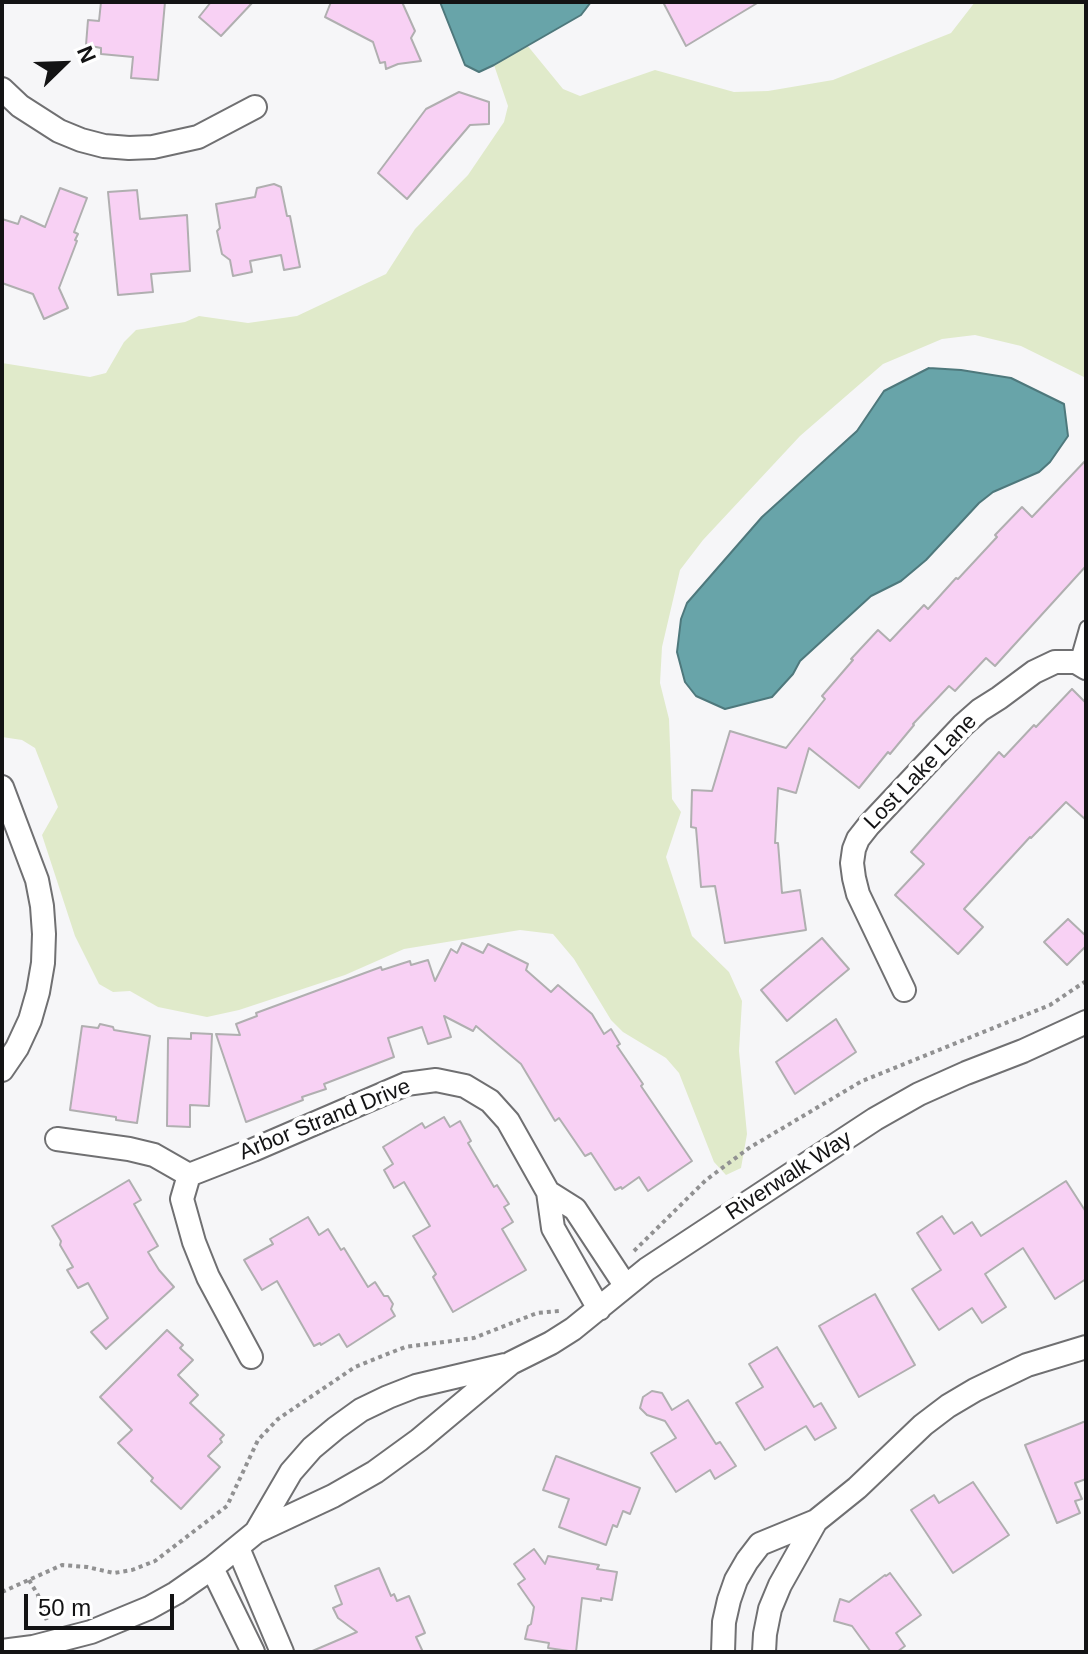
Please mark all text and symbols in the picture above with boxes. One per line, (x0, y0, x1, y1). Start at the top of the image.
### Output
north arrow (24, 24, 104, 104)
text: N (72, 42, 101, 67)
street label: Lost Lake Lane (859, 709, 983, 835)
street label: Arbor Strand Drive (236, 1074, 414, 1166)
street label: Riverwalk Way (721, 1126, 857, 1226)
scale bar (28, 1578, 178, 1628)
text: 50 m (38, 1594, 91, 1621)

